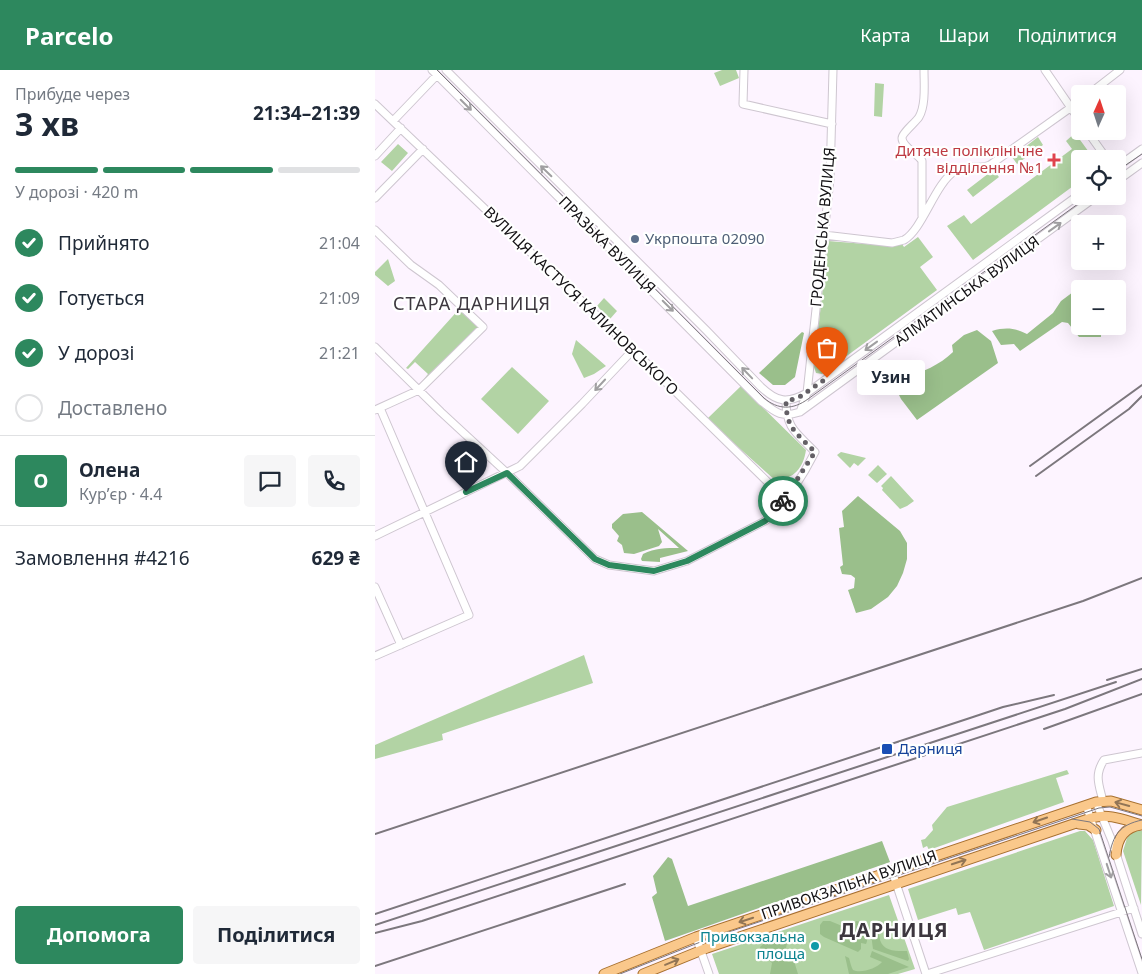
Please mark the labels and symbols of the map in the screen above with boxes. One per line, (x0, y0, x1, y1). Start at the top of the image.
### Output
north arrow (1071, 85, 1126, 140)
one-way arrow (460, 98, 472, 111)
place label: Дитяче поліклінічне відділення №1 (895, 140, 1043, 177)
street label: ГРОДЕНСЬКА ВУЛИЦЯ (805, 146, 839, 308)
marker: Дитяче поліклінічне відділення №1 (1047, 153, 1061, 167)
one-way arrow (540, 165, 552, 178)
street label: ПРАЗЬКА ВУЛИЦЯ (555, 191, 661, 297)
street label: ВУЛИЦЯ КАСТУСЯ КАЛИНОВСЬКОГО (480, 202, 683, 399)
one-way arrow (1048, 222, 1062, 232)
place label: Укрпошта 02090 (645, 228, 765, 248)
street label: АЛМАТИНСЬКА ВУЛИЦЯ (890, 231, 1043, 350)
marker: Укрпошта 02090 (629, 233, 641, 245)
district label: СТАРА ДАРНИЦЯ (393, 291, 551, 315)
one-way arrow (662, 300, 674, 312)
pin (806, 327, 848, 378)
one-way arrow (864, 341, 878, 351)
callout: Узин (857, 360, 925, 396)
one-way arrow (741, 367, 754, 379)
one-way arrow (594, 379, 605, 392)
pin (445, 441, 487, 492)
courier (758, 476, 808, 526)
place label: Дарниця (898, 738, 963, 758)
marker: Дарниця (880, 742, 894, 756)
one-way arrow (1115, 799, 1131, 808)
one-way arrow (1032, 816, 1048, 826)
street label: ПРИВОКЗАЛЬНА ВУЛИЦЯ (758, 845, 939, 924)
one-way arrow (951, 857, 966, 866)
one-way arrow (1104, 863, 1114, 879)
one-way arrow (739, 916, 755, 925)
district label: ДАРНИЦЯ (839, 916, 949, 943)
place label: Привокзальна площа (700, 926, 805, 963)
marker: Привокзальна площа (809, 940, 821, 952)
one-way arrow (664, 956, 679, 966)

